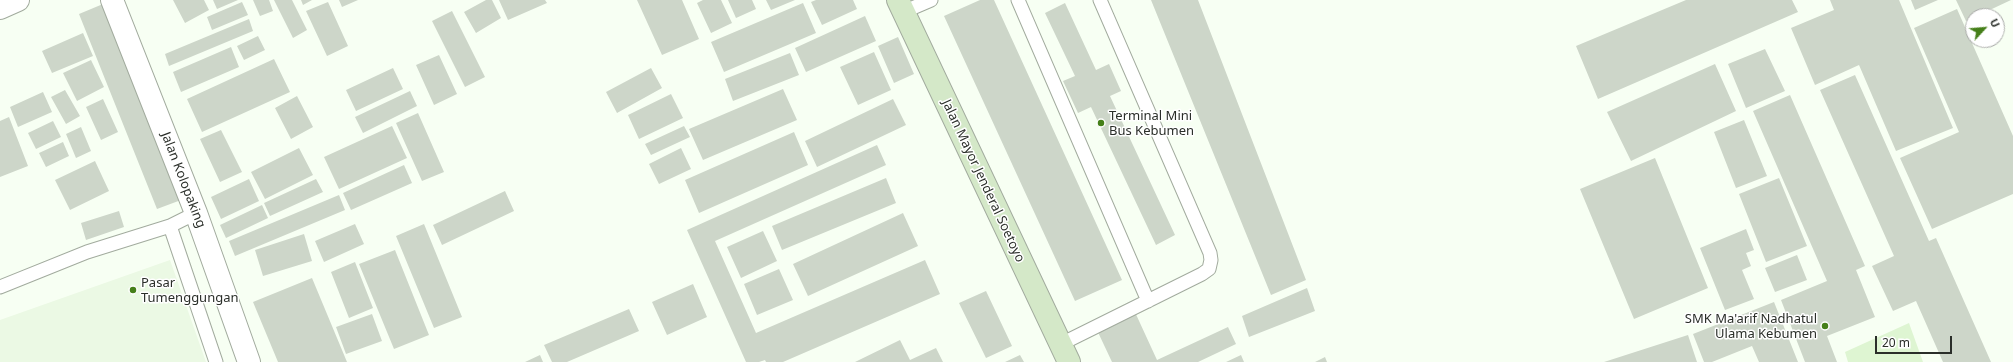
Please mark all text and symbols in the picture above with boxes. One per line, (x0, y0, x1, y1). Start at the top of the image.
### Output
north arrow (1965, 8, 2005, 48)
text: U (1987, 16, 2004, 30)
street label: Jalan Mayor Jenderal Soetoyo (938, 97, 1028, 265)
place label: Terminal Mini Bus Kebumen (1109, 108, 1194, 139)
marker: Terminal Mini Bus Kebumen (1096, 118, 1106, 128)
street label: Jalan Kolopaking (158, 130, 208, 230)
place label: Pasar Tumenggungan (141, 275, 239, 306)
marker: Pasar Tumenggungan (128, 285, 138, 295)
place label: SMK Ma'arif Nadhatul Ulama Kebumen (1685, 311, 1817, 342)
marker: SMK Ma'arif Nadhatul Ulama Kebumen (1820, 321, 1830, 331)
scale bar (1877, 328, 1954, 354)
text: 20 m (1882, 334, 1910, 351)

